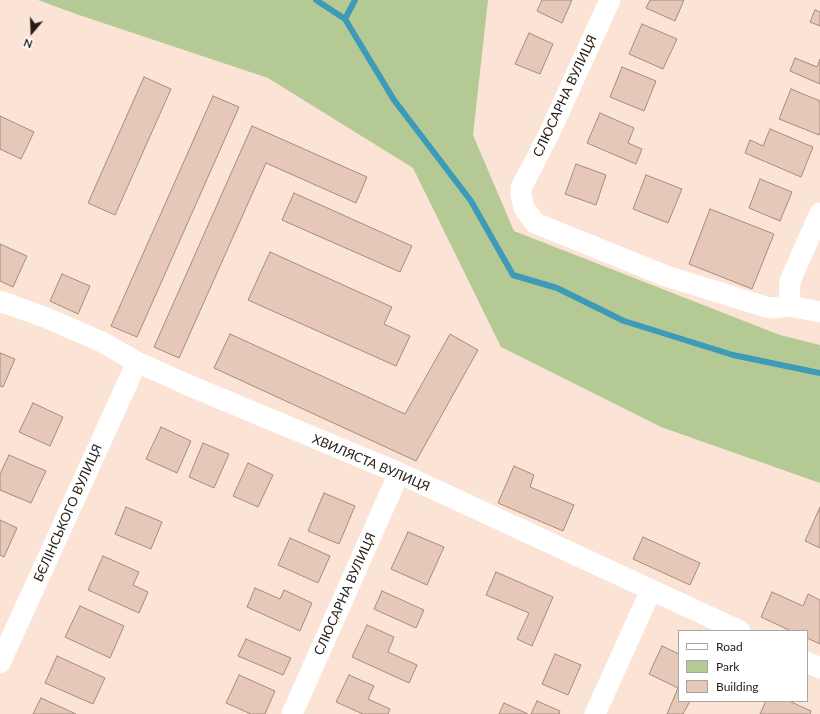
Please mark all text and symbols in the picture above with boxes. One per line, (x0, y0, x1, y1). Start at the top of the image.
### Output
north arrow (12, 12, 52, 52)
street label: СЛЮСАРНА ВУЛИЦЯ (530, 33, 600, 159)
text: N (22, 36, 34, 51)
street label: ХВИЛЯСТА ВУЛИЦЯ (310, 431, 432, 495)
street label: БЄЛІНСЬКОГО ВУЛИЦЯ (31, 442, 105, 584)
street label: СЛЮСАРНА ВУЛИЦЯ (311, 530, 379, 658)
legend (678, 630, 808, 702)
text: Road (716, 639, 743, 654)
text: Park (716, 659, 739, 674)
text: Building (716, 679, 759, 694)

